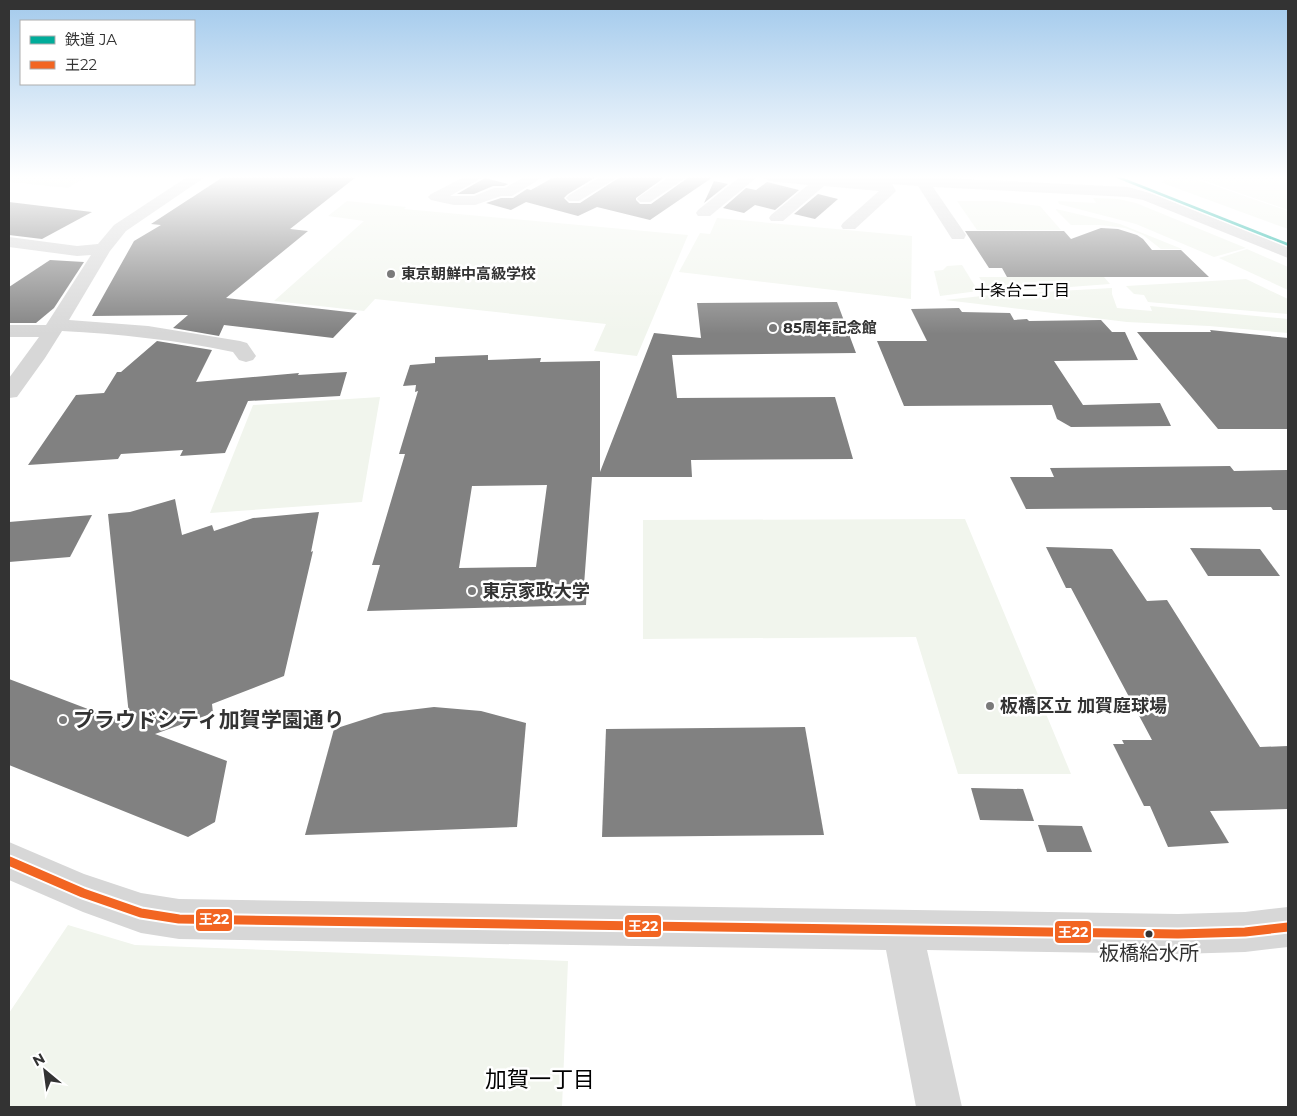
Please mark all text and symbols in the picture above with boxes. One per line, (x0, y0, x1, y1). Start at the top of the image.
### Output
legend (20, 20, 195, 85)
text: 鉄道 JA (65, 30, 117, 49)
text: 王22 (65, 55, 97, 74)
place label: 東京朝鮮中高級学校 (401, 264, 536, 283)
marker: 東京朝鮮中高級学校 (385, 268, 397, 280)
district label: 十条台二丁目 (974, 281, 1070, 300)
place label: 85周年記念館 (783, 318, 877, 337)
marker: 85周年記念館 (767, 322, 779, 334)
place label: 東京家政大学 (482, 580, 590, 602)
marker: 東京家政大学 (466, 585, 478, 597)
place label: 板橋区立 加賀庭球場 (1000, 695, 1167, 717)
marker: 板橋区立 加賀庭球場 (984, 700, 996, 712)
place label: プラウドシティ加賀学園通り (73, 707, 345, 732)
marker: プラウドシティ加賀学園通り (57, 714, 69, 726)
line badge: 王22 (195, 908, 233, 932)
text: 王22 (199, 910, 229, 928)
line badge: 王22 (624, 914, 662, 938)
text: 王22 (628, 917, 658, 935)
line badge: 王22 (1054, 920, 1092, 944)
text: 王22 (1058, 923, 1088, 941)
marker: 板橋給水所 (1144, 929, 1154, 939)
place label: 板橋給水所 (1099, 941, 1199, 965)
north arrow (20, 1046, 70, 1096)
text: N (29, 1049, 48, 1070)
district label: 加賀一丁目 (485, 1066, 595, 1093)

